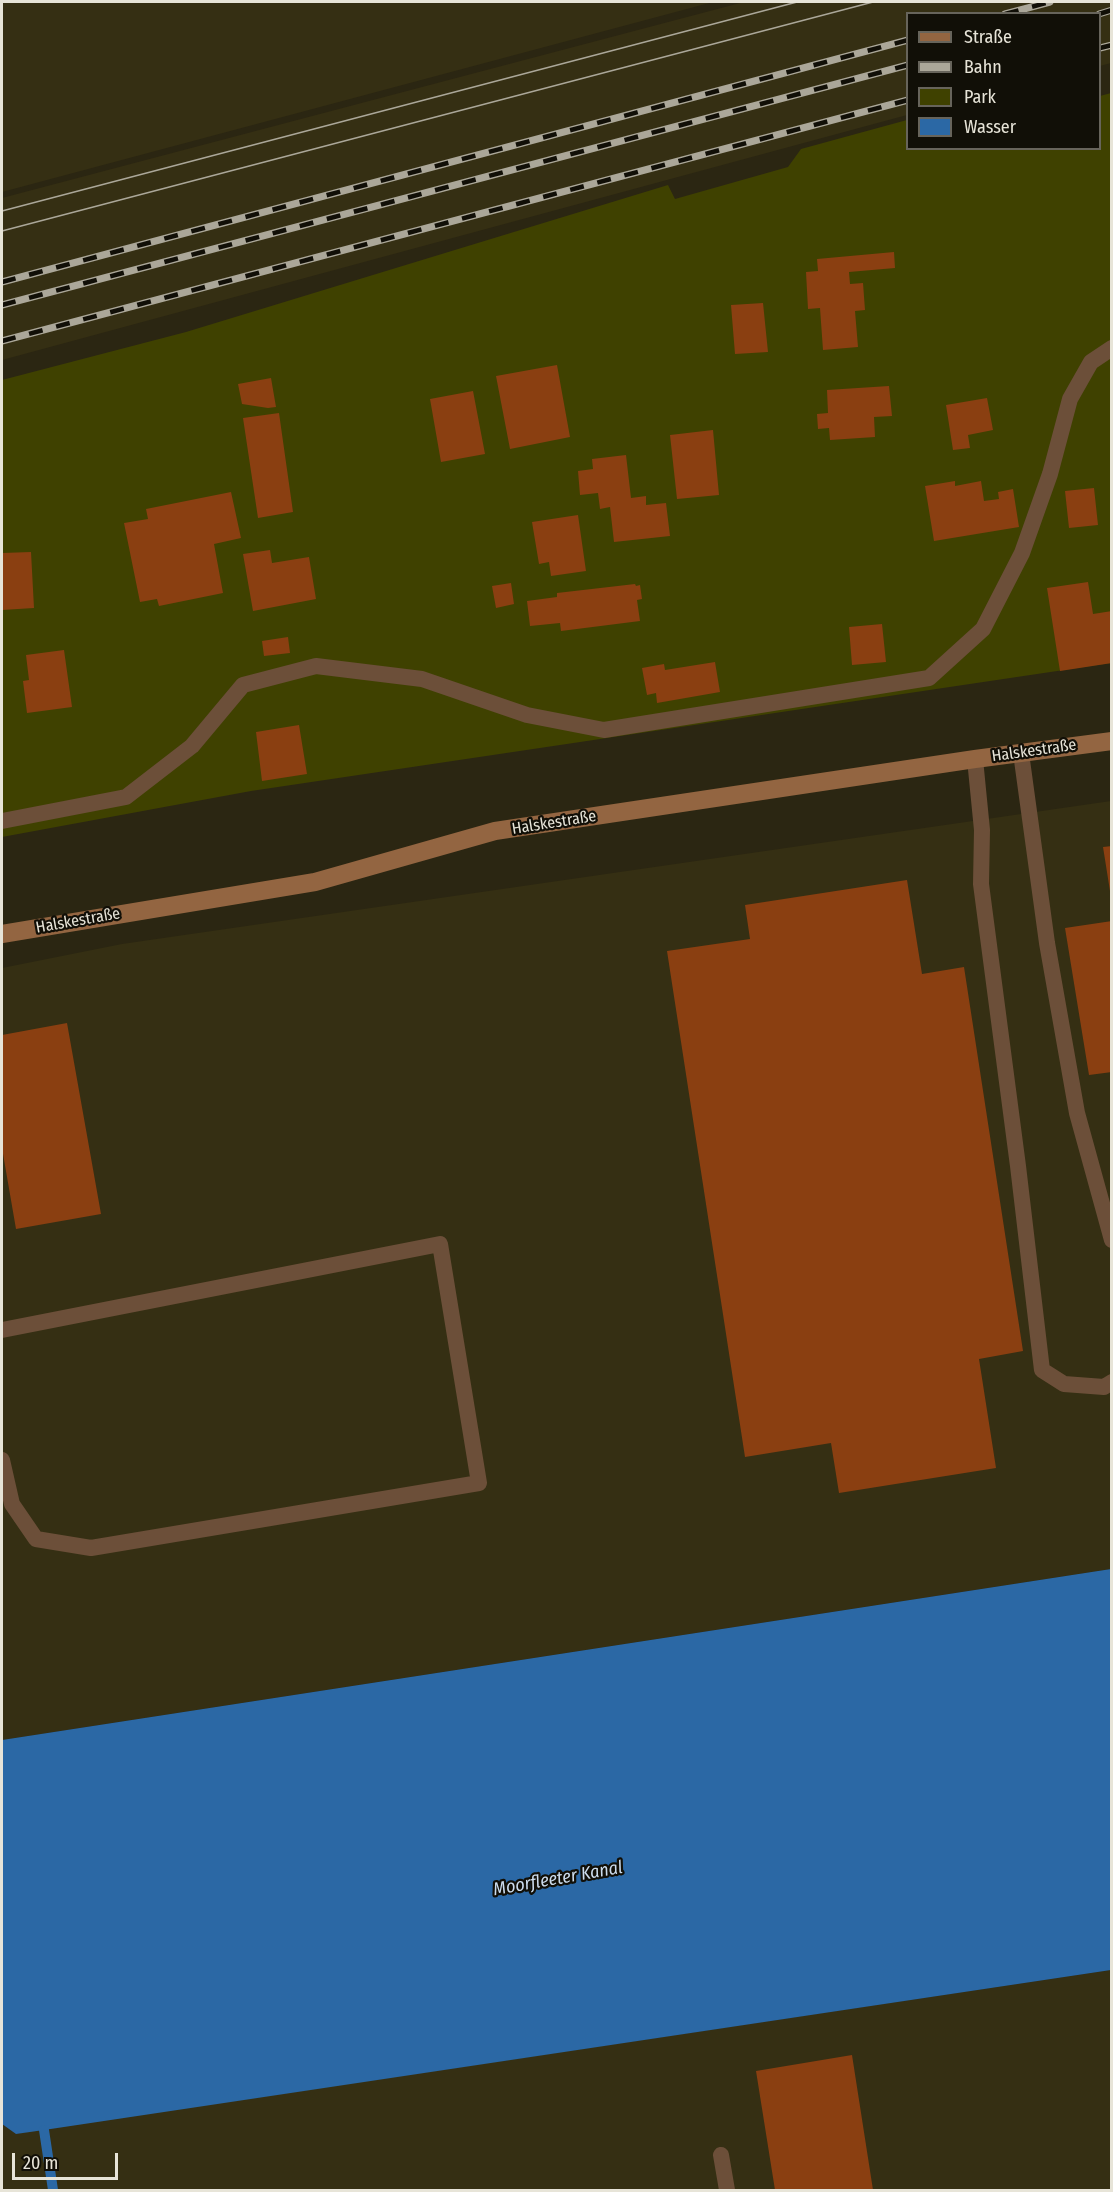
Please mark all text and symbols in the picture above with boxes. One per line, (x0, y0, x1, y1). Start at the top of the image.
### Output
legend (906, 12, 1101, 150)
text: Straße (964, 26, 1012, 48)
text: Bahn (964, 56, 1002, 78)
text: Park (964, 86, 996, 108)
text: Wasser (964, 116, 1016, 138)
street label: Halskestraße (991, 736, 1077, 766)
street label: Halskestraße (510, 807, 598, 839)
street label: Halskestraße (34, 904, 122, 938)
water label: Moorfleeter Kanal (492, 1857, 624, 1901)
scale bar (15, 2141, 122, 2179)
text: 20 m (23, 2152, 58, 2174)

